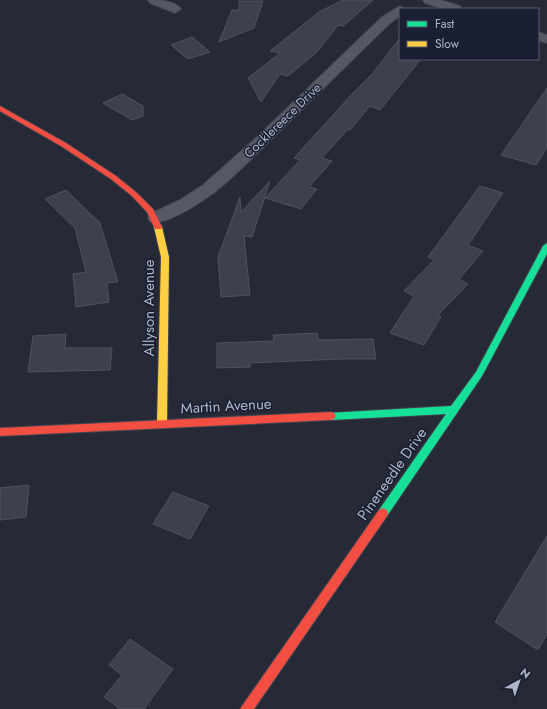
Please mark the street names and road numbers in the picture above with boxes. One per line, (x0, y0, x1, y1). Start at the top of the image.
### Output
street label: Cocklereece Drive (239, 78, 325, 162)
street label: Allyson Avenue (138, 259, 160, 356)
street label: Martin Avenue (180, 393, 272, 419)
street label: Pineneedle Drive (352, 423, 432, 525)

